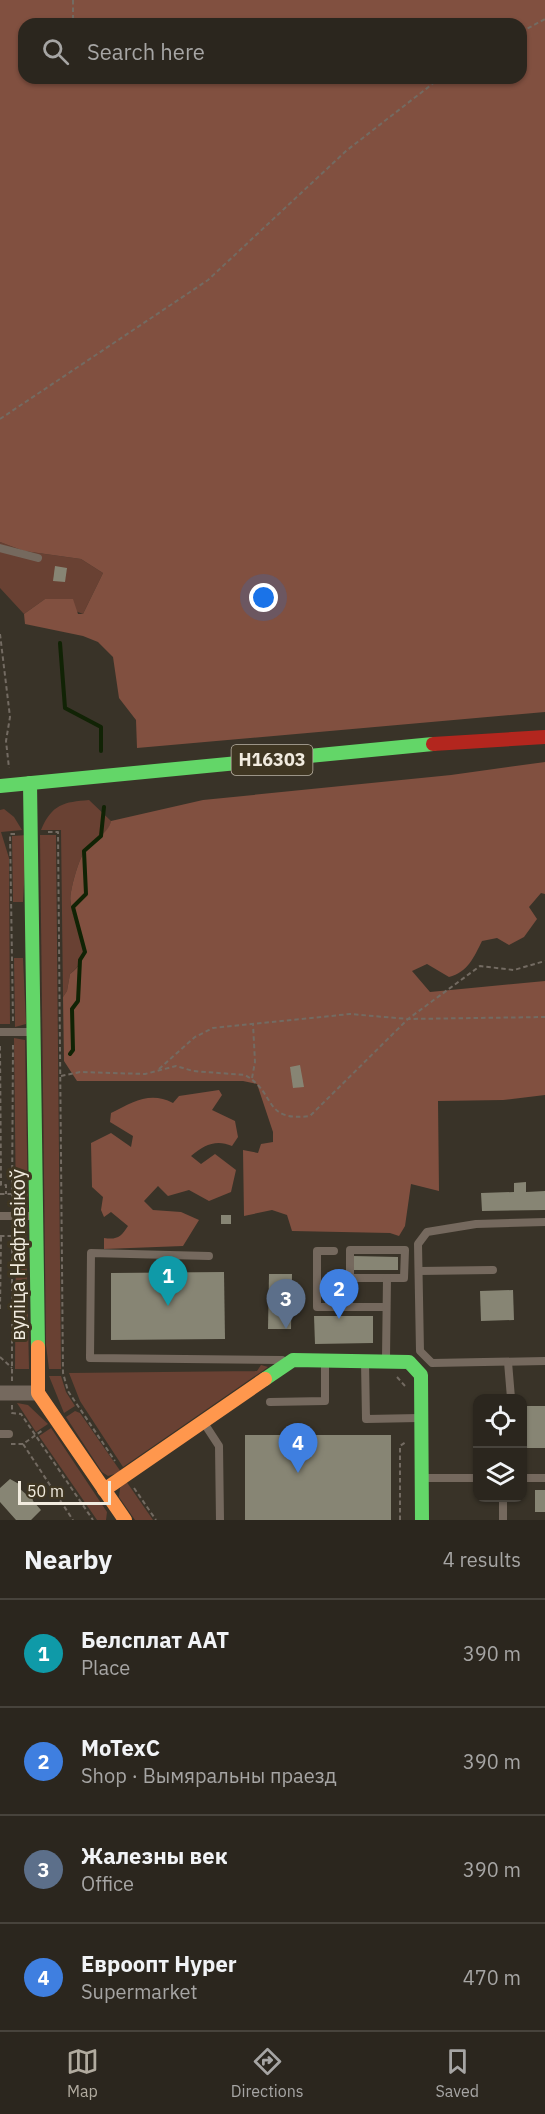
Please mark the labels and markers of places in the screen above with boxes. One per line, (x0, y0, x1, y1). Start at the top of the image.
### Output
pin: 1 (148, 1256, 188, 1306)
pin: 2 (320, 1270, 358, 1319)
pin: 3 (266, 1280, 306, 1329)
pin: 4 (278, 1424, 318, 1473)

